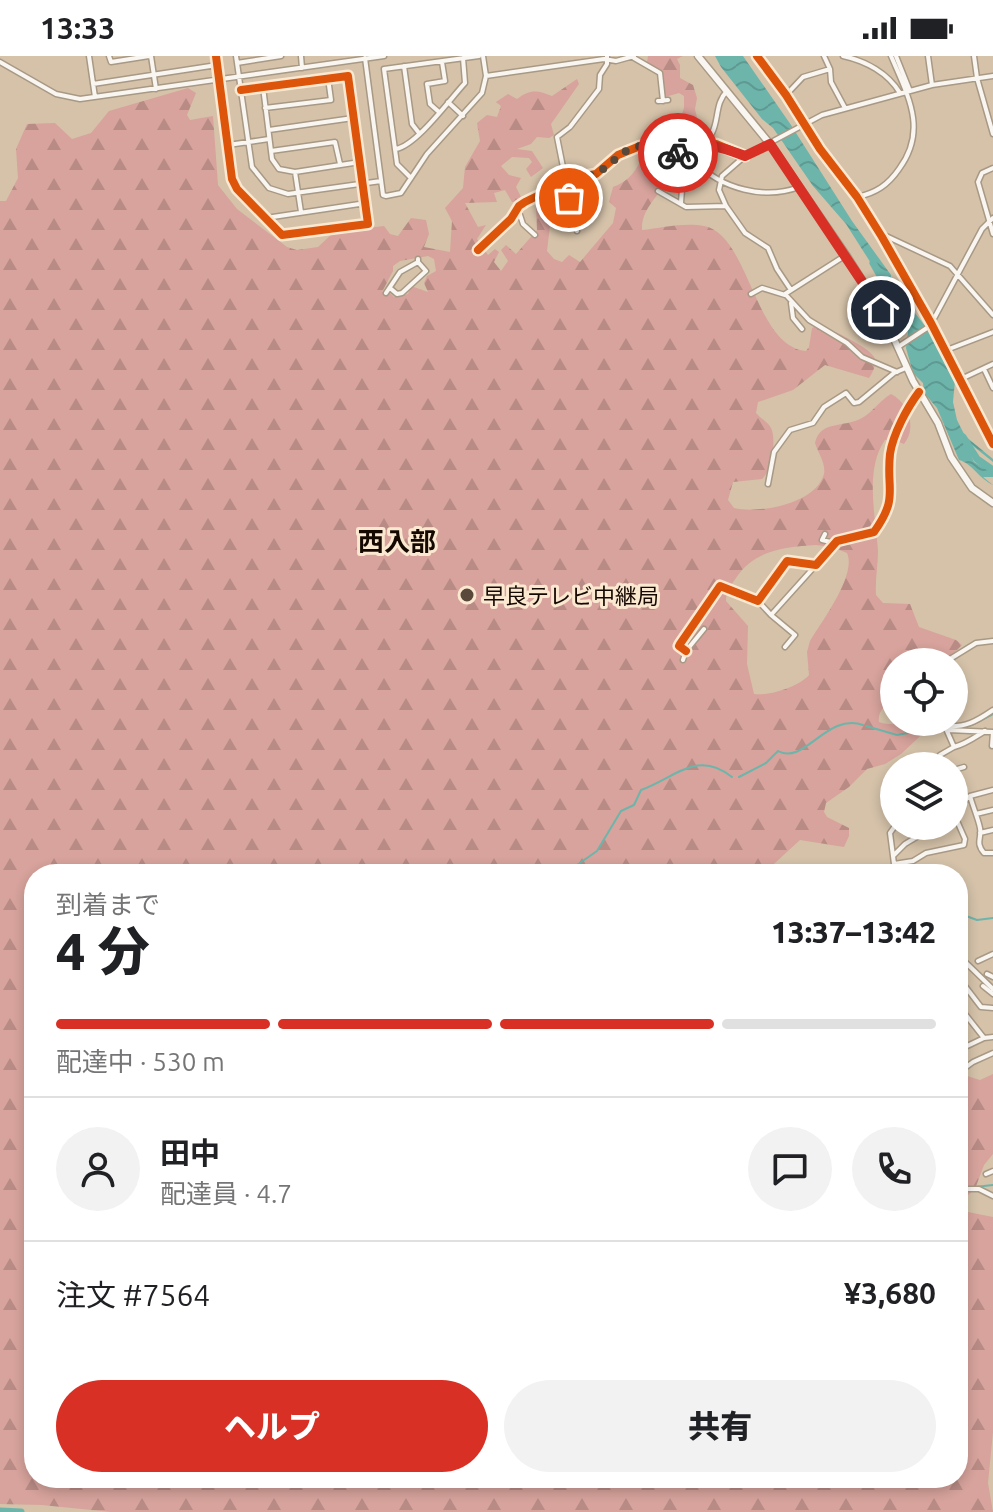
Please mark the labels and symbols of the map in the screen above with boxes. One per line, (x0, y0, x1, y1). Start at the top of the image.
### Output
courier (638, 113, 718, 193)
pin (535, 164, 603, 232)
pin (847, 276, 915, 344)
district label: 西入部 (358, 527, 436, 556)
place label: 早良テレビ中継局 (483, 583, 659, 608)
marker: 早良テレビ中継局 (458, 586, 476, 604)

